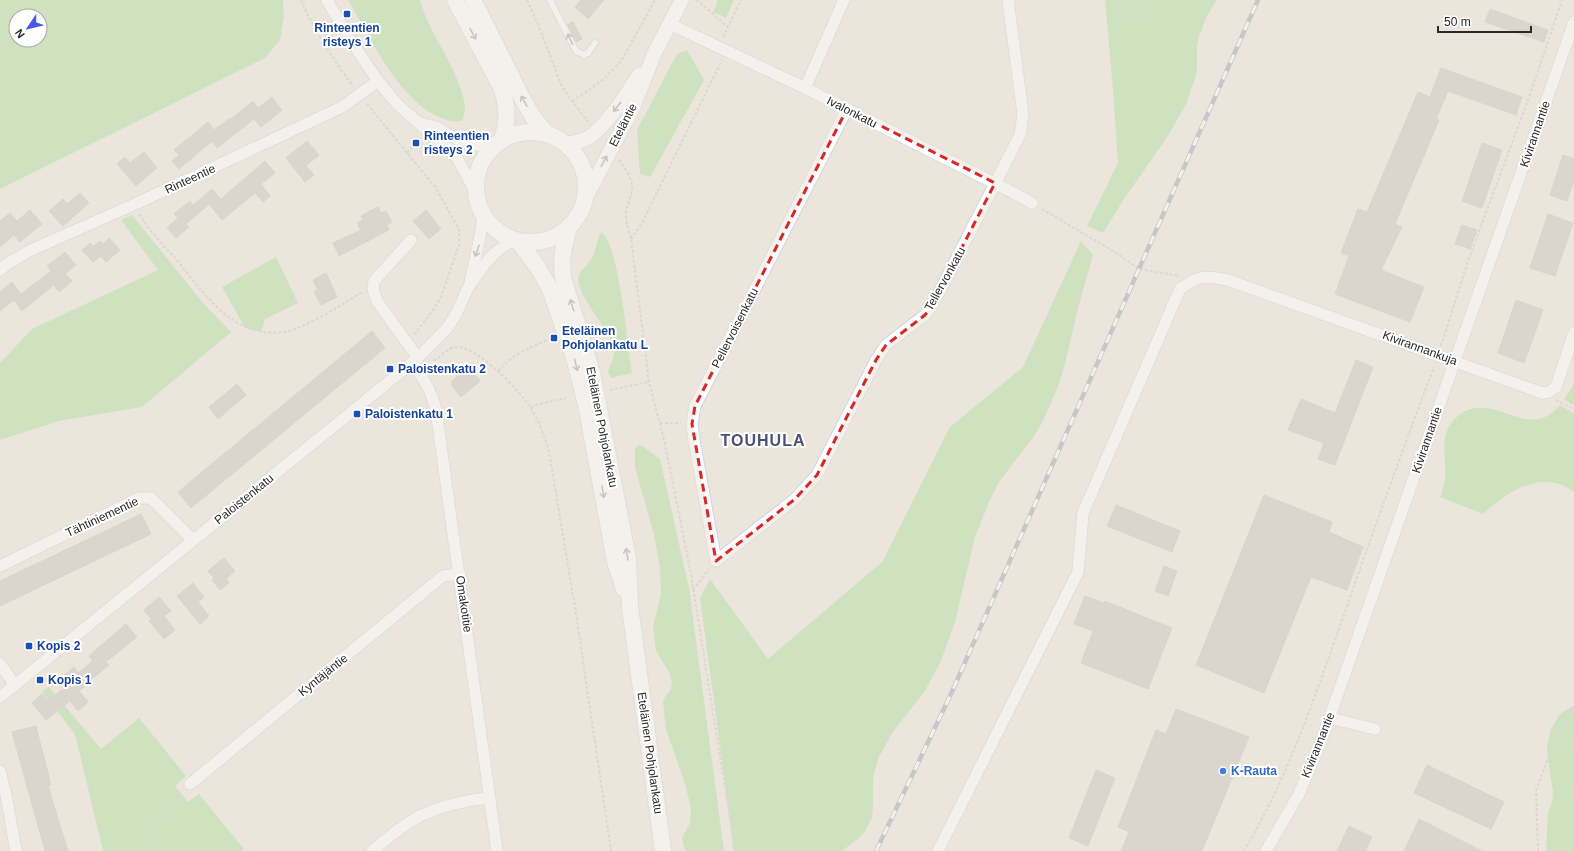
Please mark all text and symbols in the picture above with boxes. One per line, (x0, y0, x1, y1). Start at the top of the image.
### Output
north arrow (8, 8, 48, 48)
scale bar (1438, 8, 1531, 34)
marker: Rinteentien risteys 1 (342, 9, 352, 19)
text: 50 m (1444, 15, 1471, 29)
place label: Rinteentien risteys 1 (314, 21, 380, 49)
text: N (13, 27, 27, 40)
one-way arrow (470, 28, 478, 40)
one-way arrow (566, 34, 573, 46)
street label: Ivalonkatu (824, 93, 880, 131)
one-way arrow (520, 95, 527, 107)
street label: Kivirannantie (1517, 99, 1553, 169)
street label: Eteläntie (606, 101, 640, 149)
one-way arrow (613, 102, 622, 113)
place label: Rinteentien risteys 2 (424, 129, 489, 157)
marker: Rinteentien risteys 2 (411, 138, 421, 148)
one-way arrow (601, 155, 609, 167)
street label: Rinteentie (163, 161, 218, 197)
one-way arrow (473, 244, 480, 257)
street label: Tellervonkatu (922, 245, 968, 313)
street label: Pellervoisenkatu (709, 286, 761, 370)
one-way arrow (568, 298, 575, 311)
place label: Eteläinen Pohjolankatu L (562, 324, 648, 352)
street label: Kivirannankuja (1381, 328, 1460, 368)
marker: Eteläinen Pohjolankatu L (549, 333, 559, 343)
one-way arrow (572, 358, 580, 371)
place label: Paloistenkatu 2 (398, 362, 486, 376)
marker: Paloistenkatu 2 (385, 364, 395, 374)
street label: Eteläinen Pohjolankatu (583, 365, 621, 489)
street label: Kivirannantie (1409, 405, 1445, 475)
place label: Paloistenkatu 1 (365, 407, 453, 421)
marker: Paloistenkatu 1 (352, 409, 362, 419)
district label: TOUHULA (721, 432, 805, 449)
street label: Paloistenkatu (212, 471, 276, 527)
one-way arrow (599, 485, 607, 498)
street label: Tähtiniementie (63, 494, 141, 540)
one-way arrow (623, 548, 631, 561)
street label: Omakotitie (453, 575, 475, 634)
place label: Kopis 2 (37, 639, 81, 653)
marker: Kopis 2 (24, 641, 34, 651)
street label: Kyntäjäntie (296, 651, 351, 699)
place label: Kopis 1 (48, 673, 92, 687)
marker: Kopis 1 (35, 675, 45, 685)
street label: Eteläinen Pohjolankatu (635, 691, 665, 815)
street label: Kivirannantie (1299, 710, 1338, 780)
place label: K-Rauta (1231, 764, 1277, 778)
marker: K-Rauta (1218, 766, 1228, 776)

